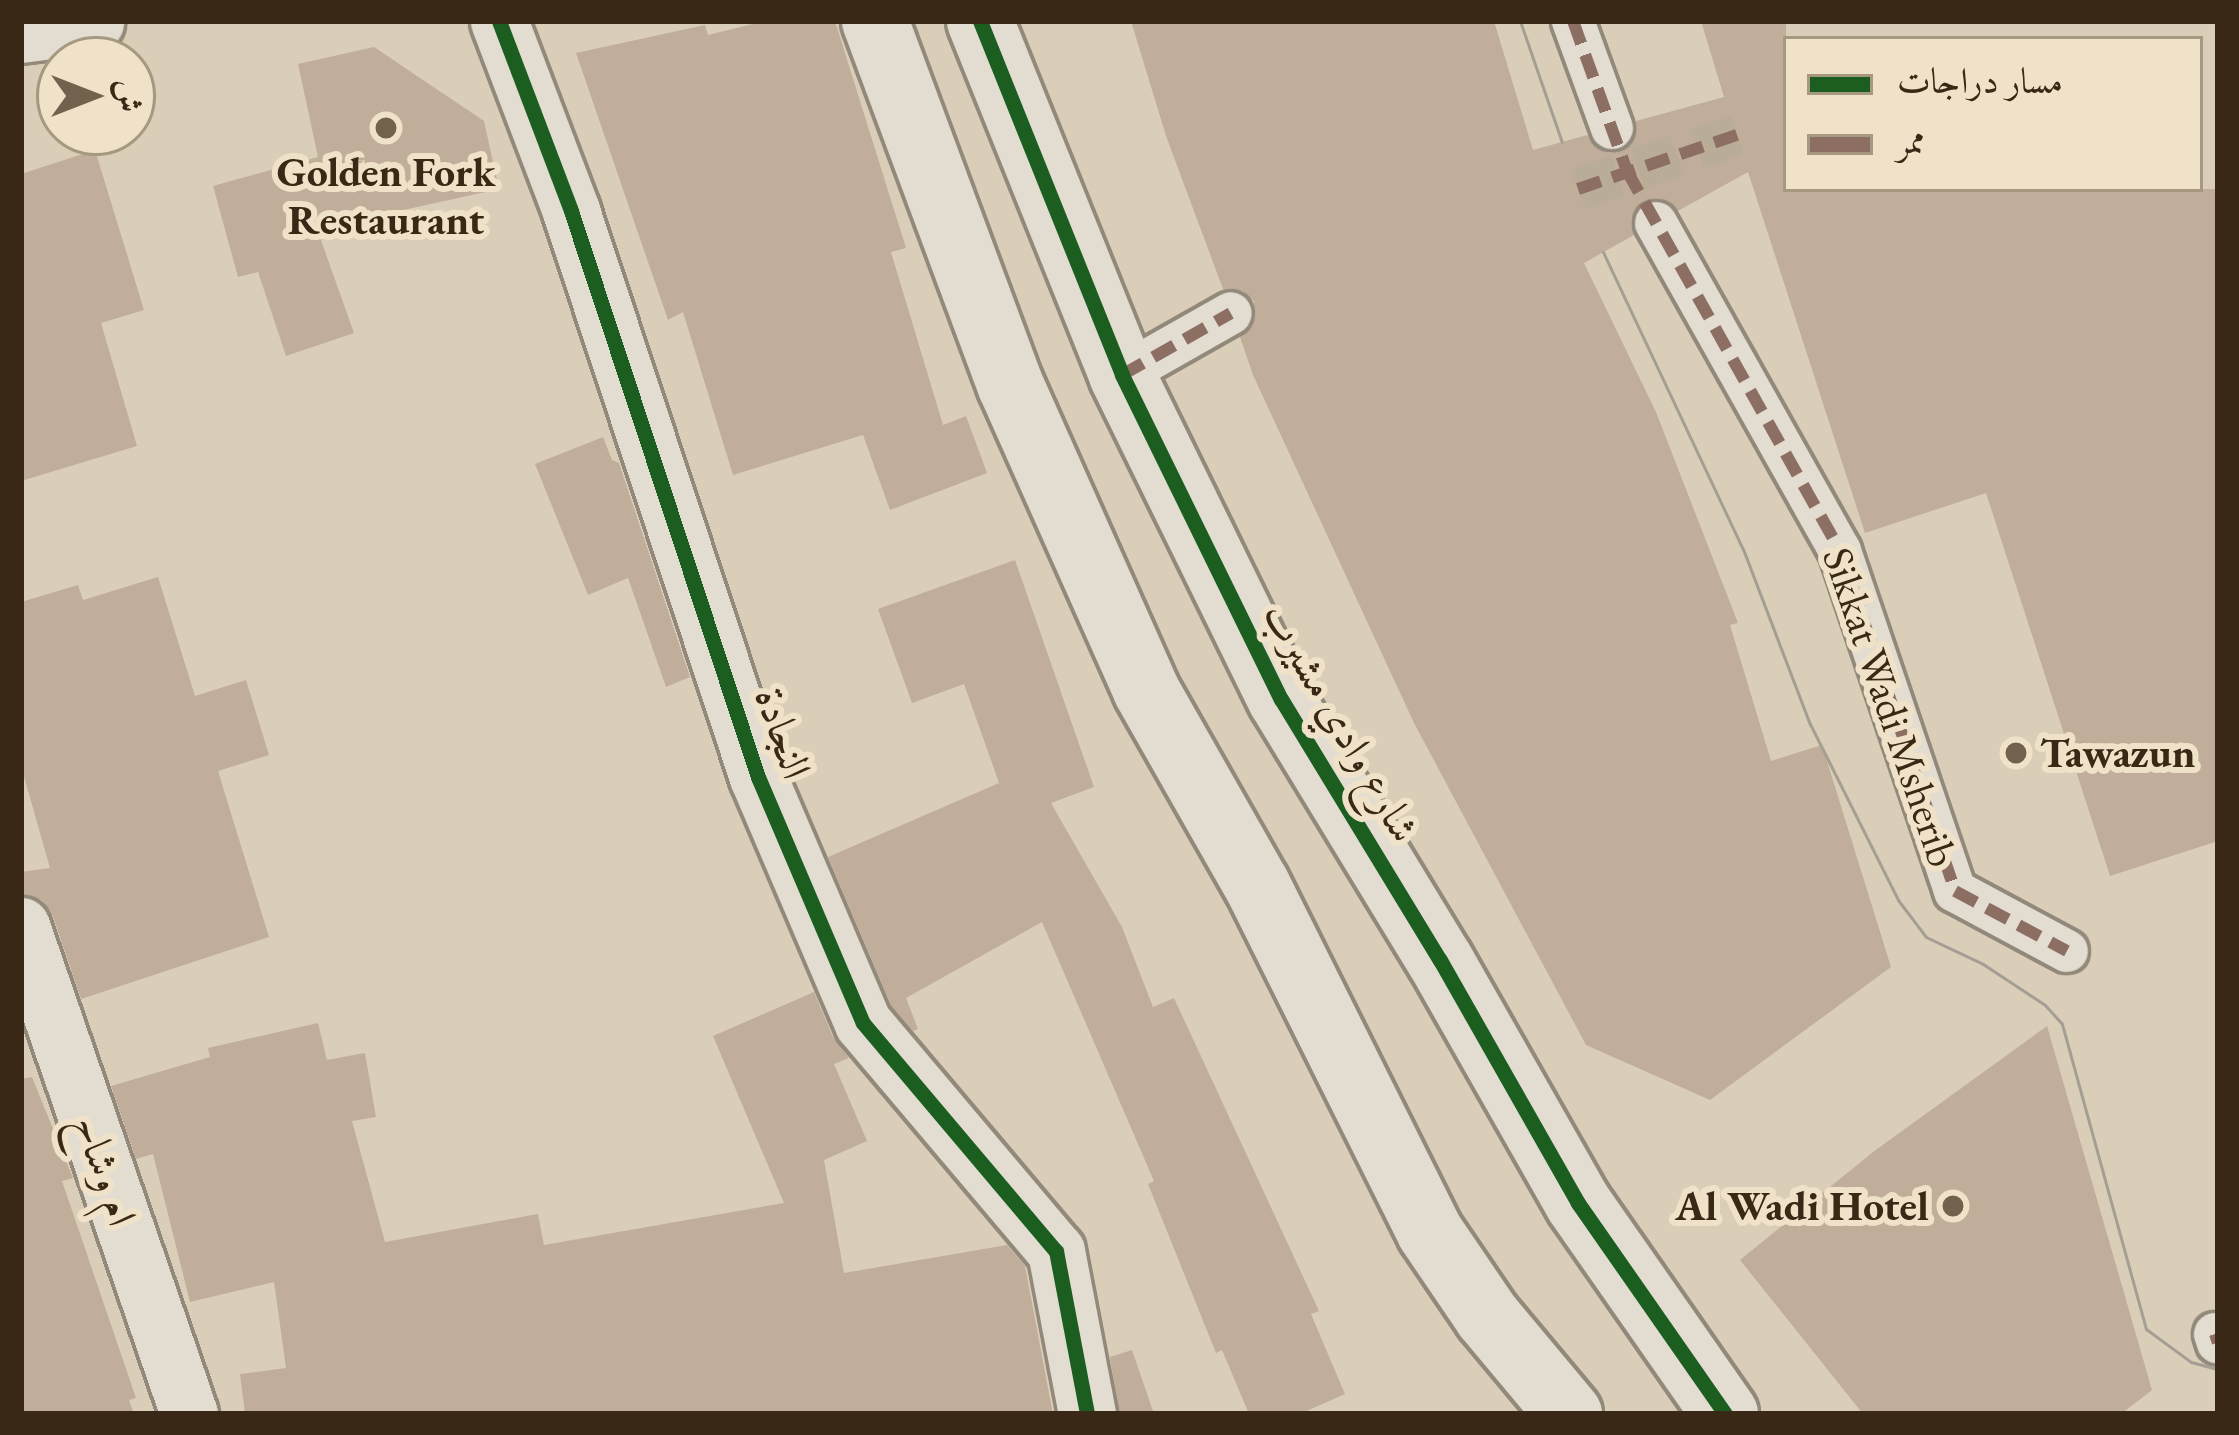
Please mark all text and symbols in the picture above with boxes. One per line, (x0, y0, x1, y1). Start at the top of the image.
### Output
north arrow (36, 36, 156, 156)
legend (1783, 36, 2203, 192)
text: مسار دراجات (1897, 57, 2063, 104)
text: ش (108, 80, 151, 112)
marker: Golden Fork Restaurant (373, 115, 399, 141)
text: ممر (1897, 117, 1926, 164)
place label: Golden Fork Restaurant (277, 147, 495, 246)
street label: Sikkat Wadi Msherib (1812, 541, 1968, 873)
street label: شارع وادي مشيرب (1252, 593, 1430, 851)
street label: النجادة (744, 681, 822, 785)
place label: Tawazun (2040, 728, 2196, 778)
marker: Tawazun (2003, 740, 2029, 766)
street label: ام وشاح (63, 1108, 147, 1232)
place label: Al Wadi Hotel (1675, 1181, 1929, 1231)
marker: Al Wadi Hotel (1940, 1193, 1966, 1219)

